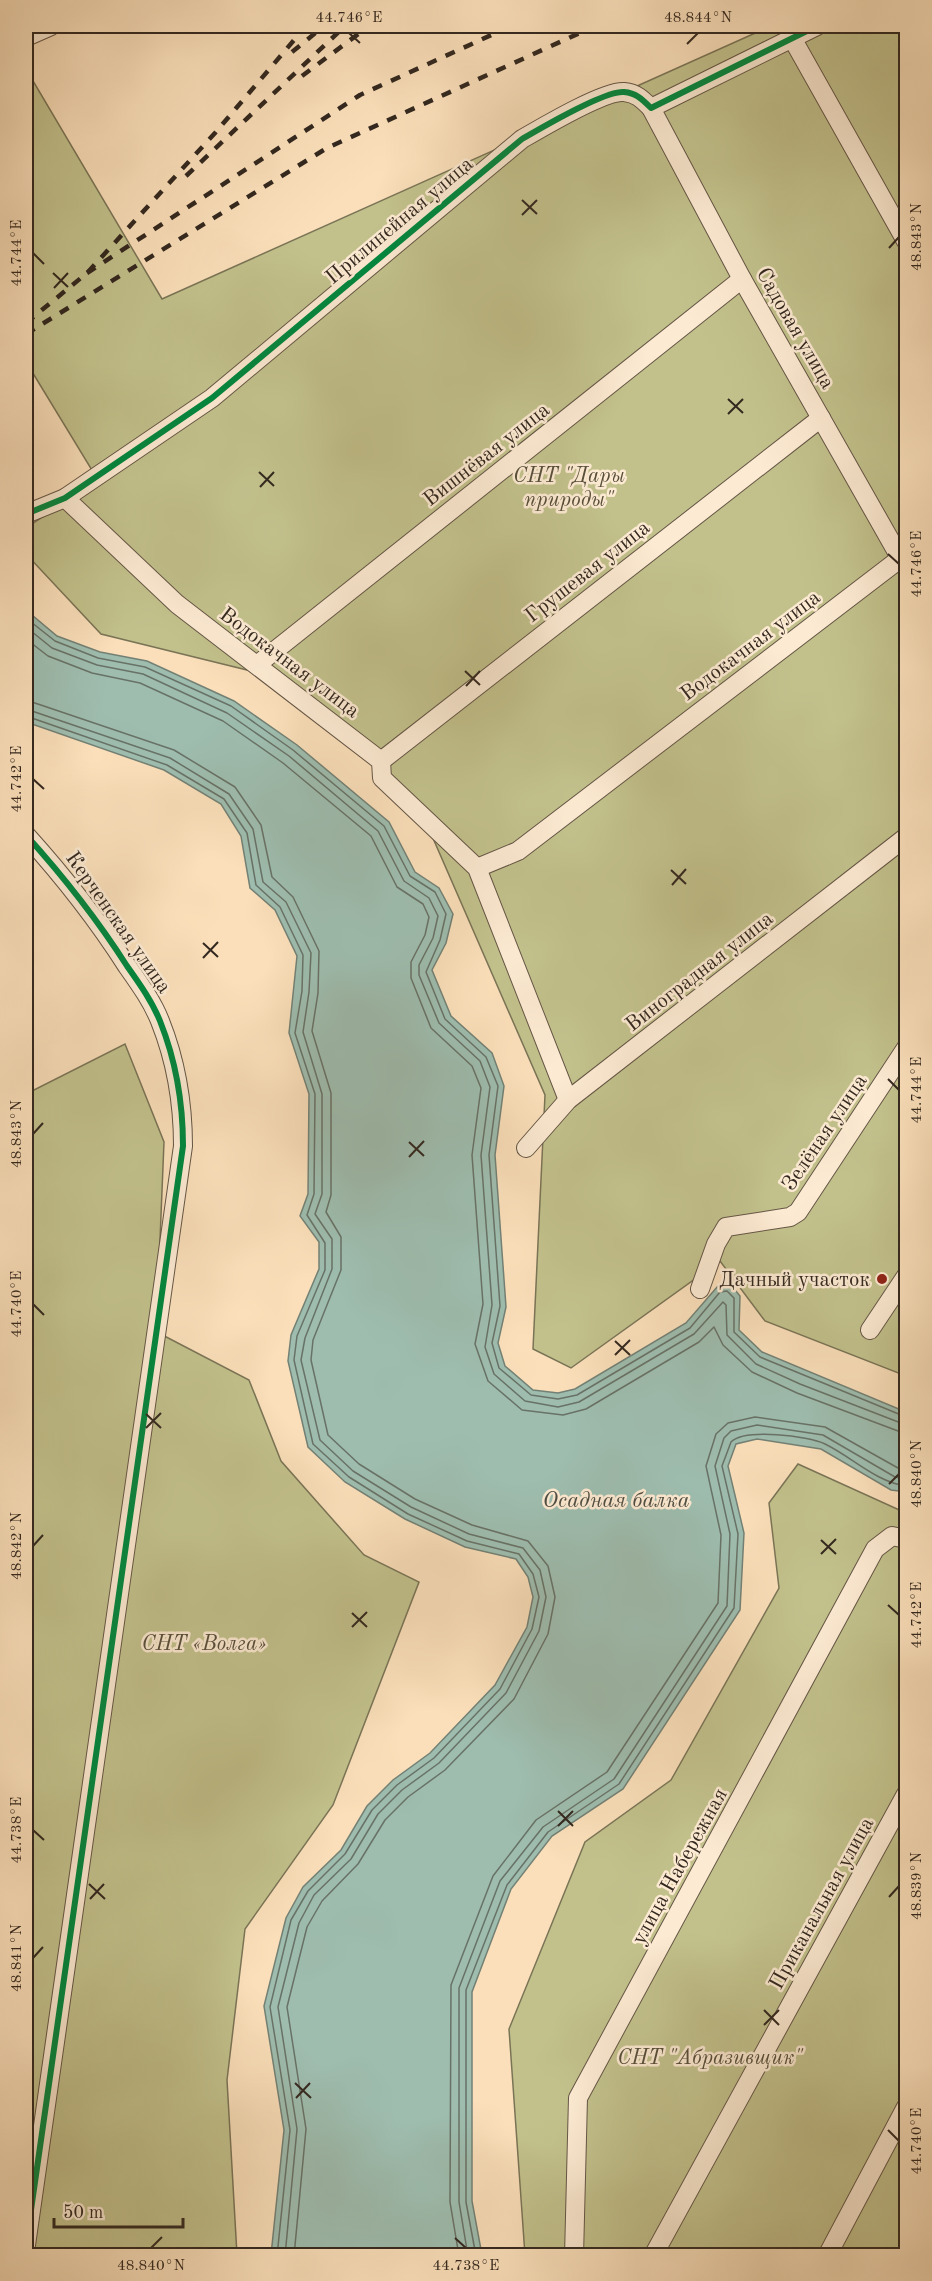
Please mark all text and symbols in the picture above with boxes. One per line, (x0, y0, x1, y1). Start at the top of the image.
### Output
text: 44.746°E (316, 11, 382, 26)
text: 48.844°N (664, 11, 732, 26)
street label: Прилинейная улица (322, 153, 478, 289)
text: 48.843°N (910, 203, 925, 271)
text: 44.744°E (10, 220, 25, 286)
street label: Садовая улица (752, 265, 838, 393)
street label: Вишнёвая улица (420, 400, 554, 511)
park label: СНТ "Дары природы" (513, 466, 625, 511)
street label: Грушевая улица (522, 517, 654, 627)
text: 44.746°E (910, 531, 925, 597)
street label: Водокачная улица (677, 587, 825, 705)
street label: Водокачная улица (215, 604, 363, 722)
text: 44.742°E (10, 746, 25, 812)
street label: Керченская улица (61, 848, 175, 998)
street label: Виноградная улица (622, 908, 778, 1036)
text: 44.744°E (910, 1057, 925, 1123)
street label: Зелёная улица (779, 1071, 872, 1195)
text: 48.843°N (10, 1100, 25, 1168)
place label: Дачный участок (719, 1270, 870, 1291)
text: 44.740°E (10, 1271, 25, 1337)
marker: Дачный участок (875, 1272, 889, 1286)
text: 48.840°N (910, 1440, 925, 1508)
water label: Осадная балка (542, 1490, 690, 1512)
text: 48.842°N (10, 1512, 25, 1580)
text: 44.742°E (910, 1582, 925, 1648)
park label: СНТ «Волга» (142, 1634, 266, 1655)
street label: улица Набережная (629, 1785, 732, 1948)
text: 44.738°E (10, 1797, 25, 1863)
street label: Приканальная улица (766, 1814, 878, 1993)
text: 48.839°N (910, 1852, 925, 1920)
text: 48.841°N (10, 1924, 25, 1992)
park label: СНТ "Абразивщик" (617, 2048, 803, 2069)
text: 44.740°E (910, 2108, 925, 2174)
scale bar (54, 2191, 183, 2229)
text: 50 m (63, 2204, 103, 2222)
text: 48.840°N (117, 2259, 185, 2274)
text: 44.738°E (433, 2259, 499, 2274)

